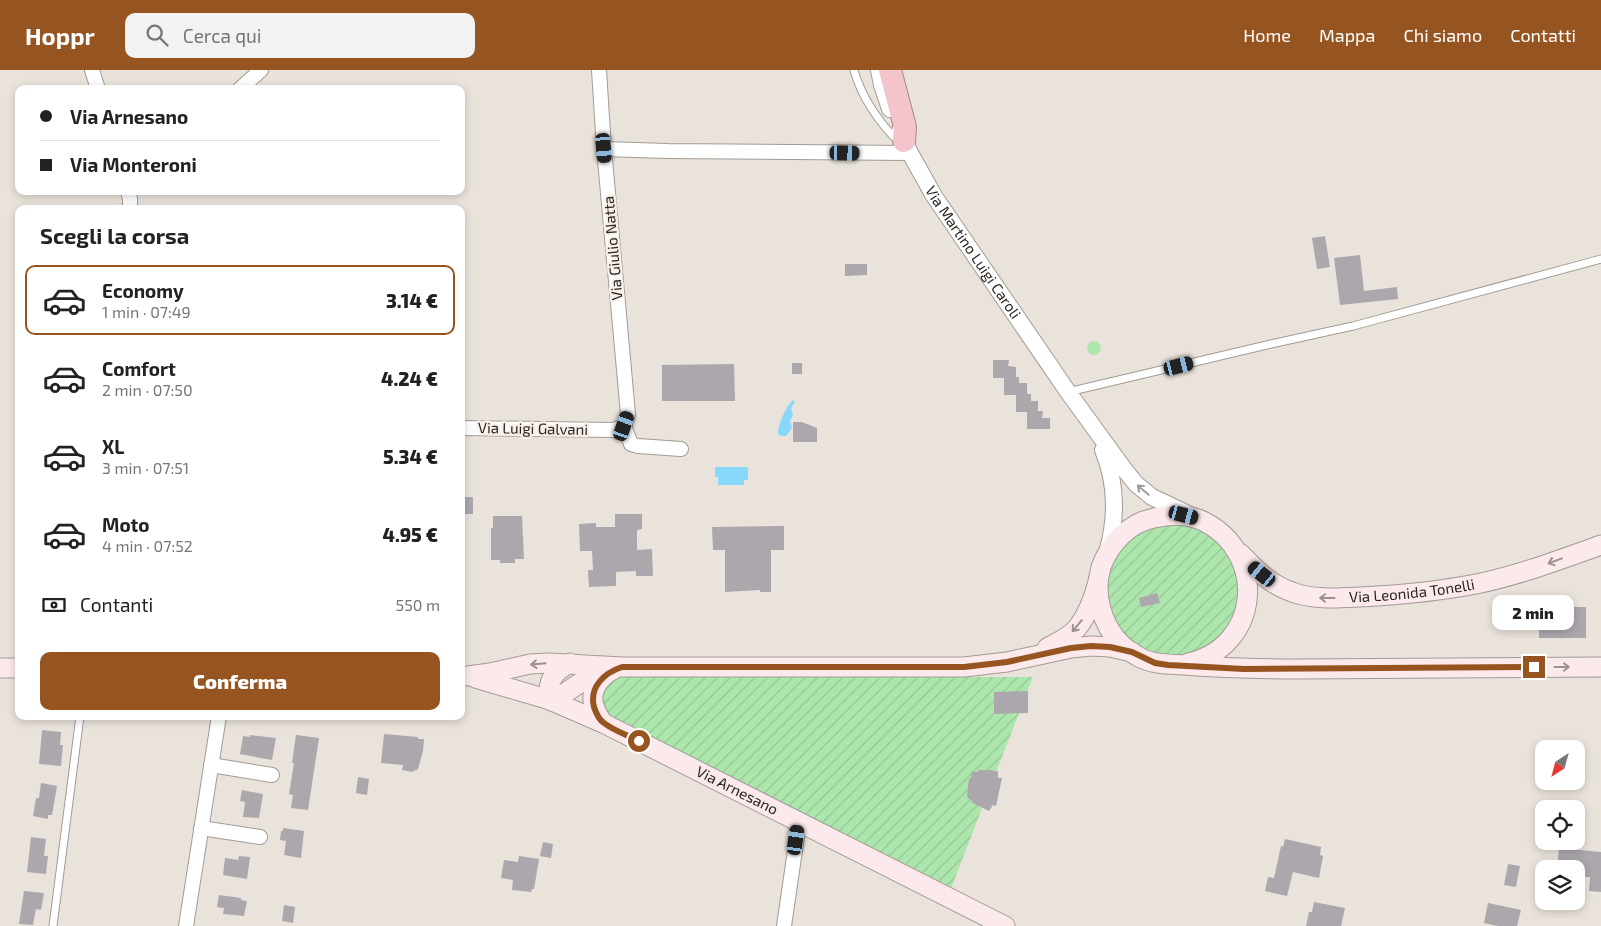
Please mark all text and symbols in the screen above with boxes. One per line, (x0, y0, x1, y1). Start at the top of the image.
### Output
search box (125, 13, 475, 58)
text: Hoppr (25, 21, 95, 50)
icon: search (143, 21, 171, 49)
text: Cerca qui (183, 24, 262, 47)
text: Home (1243, 24, 1291, 46)
text: Mappa (1319, 24, 1375, 46)
text: Chi siamo (1403, 24, 1482, 46)
text: Contatti (1510, 24, 1576, 46)
text: Via Arnesano (70, 105, 188, 128)
car (595, 132, 612, 164)
car (829, 145, 860, 161)
text: Via Monteroni (70, 153, 197, 176)
street label: Via Martino Luigi Caroli (922, 183, 1025, 322)
street label: Via Giulio Natta (598, 195, 626, 301)
text: Scegli la corsa (40, 222, 189, 248)
icon: car (42, 278, 87, 323)
text: Economy (102, 279, 184, 302)
text: 3.14 € (386, 289, 438, 312)
text: 1 min · 07:49 (102, 302, 191, 321)
car (1162, 355, 1195, 377)
icon: car (42, 356, 87, 401)
text: Comfort (102, 357, 176, 380)
text: 4.24 € (381, 367, 438, 390)
text: 2 min · 07:50 (102, 380, 193, 399)
car (612, 409, 635, 443)
street label: Via Luigi Galvani (478, 418, 588, 438)
icon: car (42, 434, 87, 479)
text: XL (102, 435, 124, 458)
text: 5.34 € (383, 445, 438, 468)
text: 3 min · 07:51 (102, 458, 189, 477)
one-way arrow (1137, 484, 1150, 495)
car (1167, 504, 1200, 526)
icon: car (42, 512, 87, 557)
text: Moto (102, 513, 150, 536)
text: 4.95 € (383, 523, 438, 546)
text: 4 min · 07:52 (102, 536, 193, 555)
one-way arrow (1548, 557, 1563, 566)
car (1245, 559, 1278, 589)
street label: Via Leonida Tonelli (1349, 574, 1476, 606)
icon: cash (40, 591, 68, 619)
text: Contanti (80, 593, 153, 616)
one-way arrow (1319, 593, 1335, 602)
callout: 2 min (1493, 594, 1575, 630)
text: 550 m (396, 595, 440, 614)
text: 2 min (1512, 603, 1554, 622)
one-way arrow (1072, 619, 1083, 632)
button: Conferma (40, 652, 440, 710)
route end (1523, 656, 1545, 678)
one-way arrow (531, 659, 547, 668)
one-way arrow (1554, 662, 1570, 672)
route start (628, 730, 650, 752)
north arrow (1535, 740, 1585, 790)
map controls (1535, 740, 1585, 910)
street label: Via Arnesano (693, 762, 781, 818)
button: locate (1535, 800, 1585, 850)
car (786, 824, 805, 856)
button: layers (1535, 860, 1585, 910)

